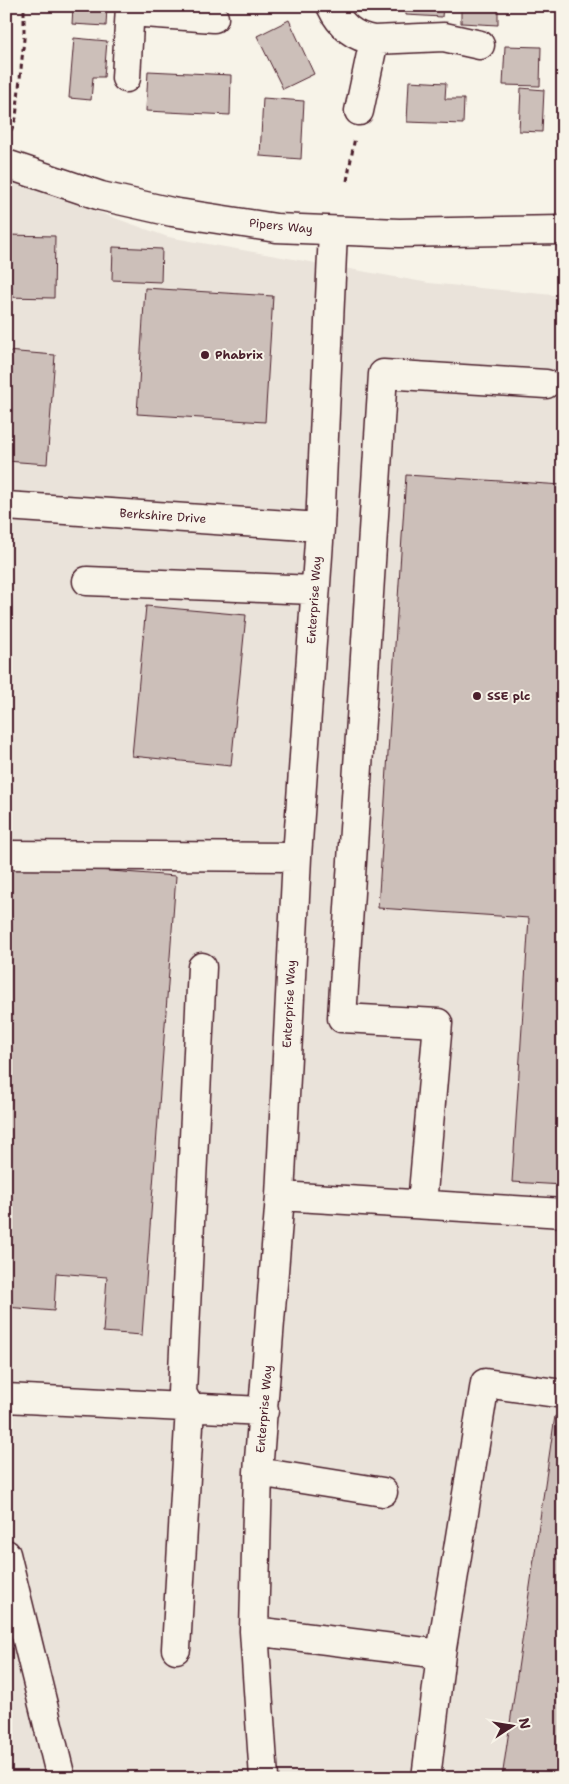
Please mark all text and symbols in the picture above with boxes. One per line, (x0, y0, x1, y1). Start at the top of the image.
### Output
street label: Pipers Way (248, 215, 314, 237)
place label: Phabrix (215, 347, 263, 363)
marker: Phabrix (199, 349, 211, 361)
street label: Berkshire Drive (119, 505, 207, 527)
street label: Enterprise Way (303, 555, 325, 645)
place label: SSE plc (487, 688, 530, 704)
marker: SSE plc (471, 690, 483, 702)
street label: Enterprise Way (279, 959, 299, 1048)
street label: Enterprise Way (252, 1364, 276, 1454)
north arrow (486, 1702, 536, 1752)
text: N (515, 1716, 535, 1731)

